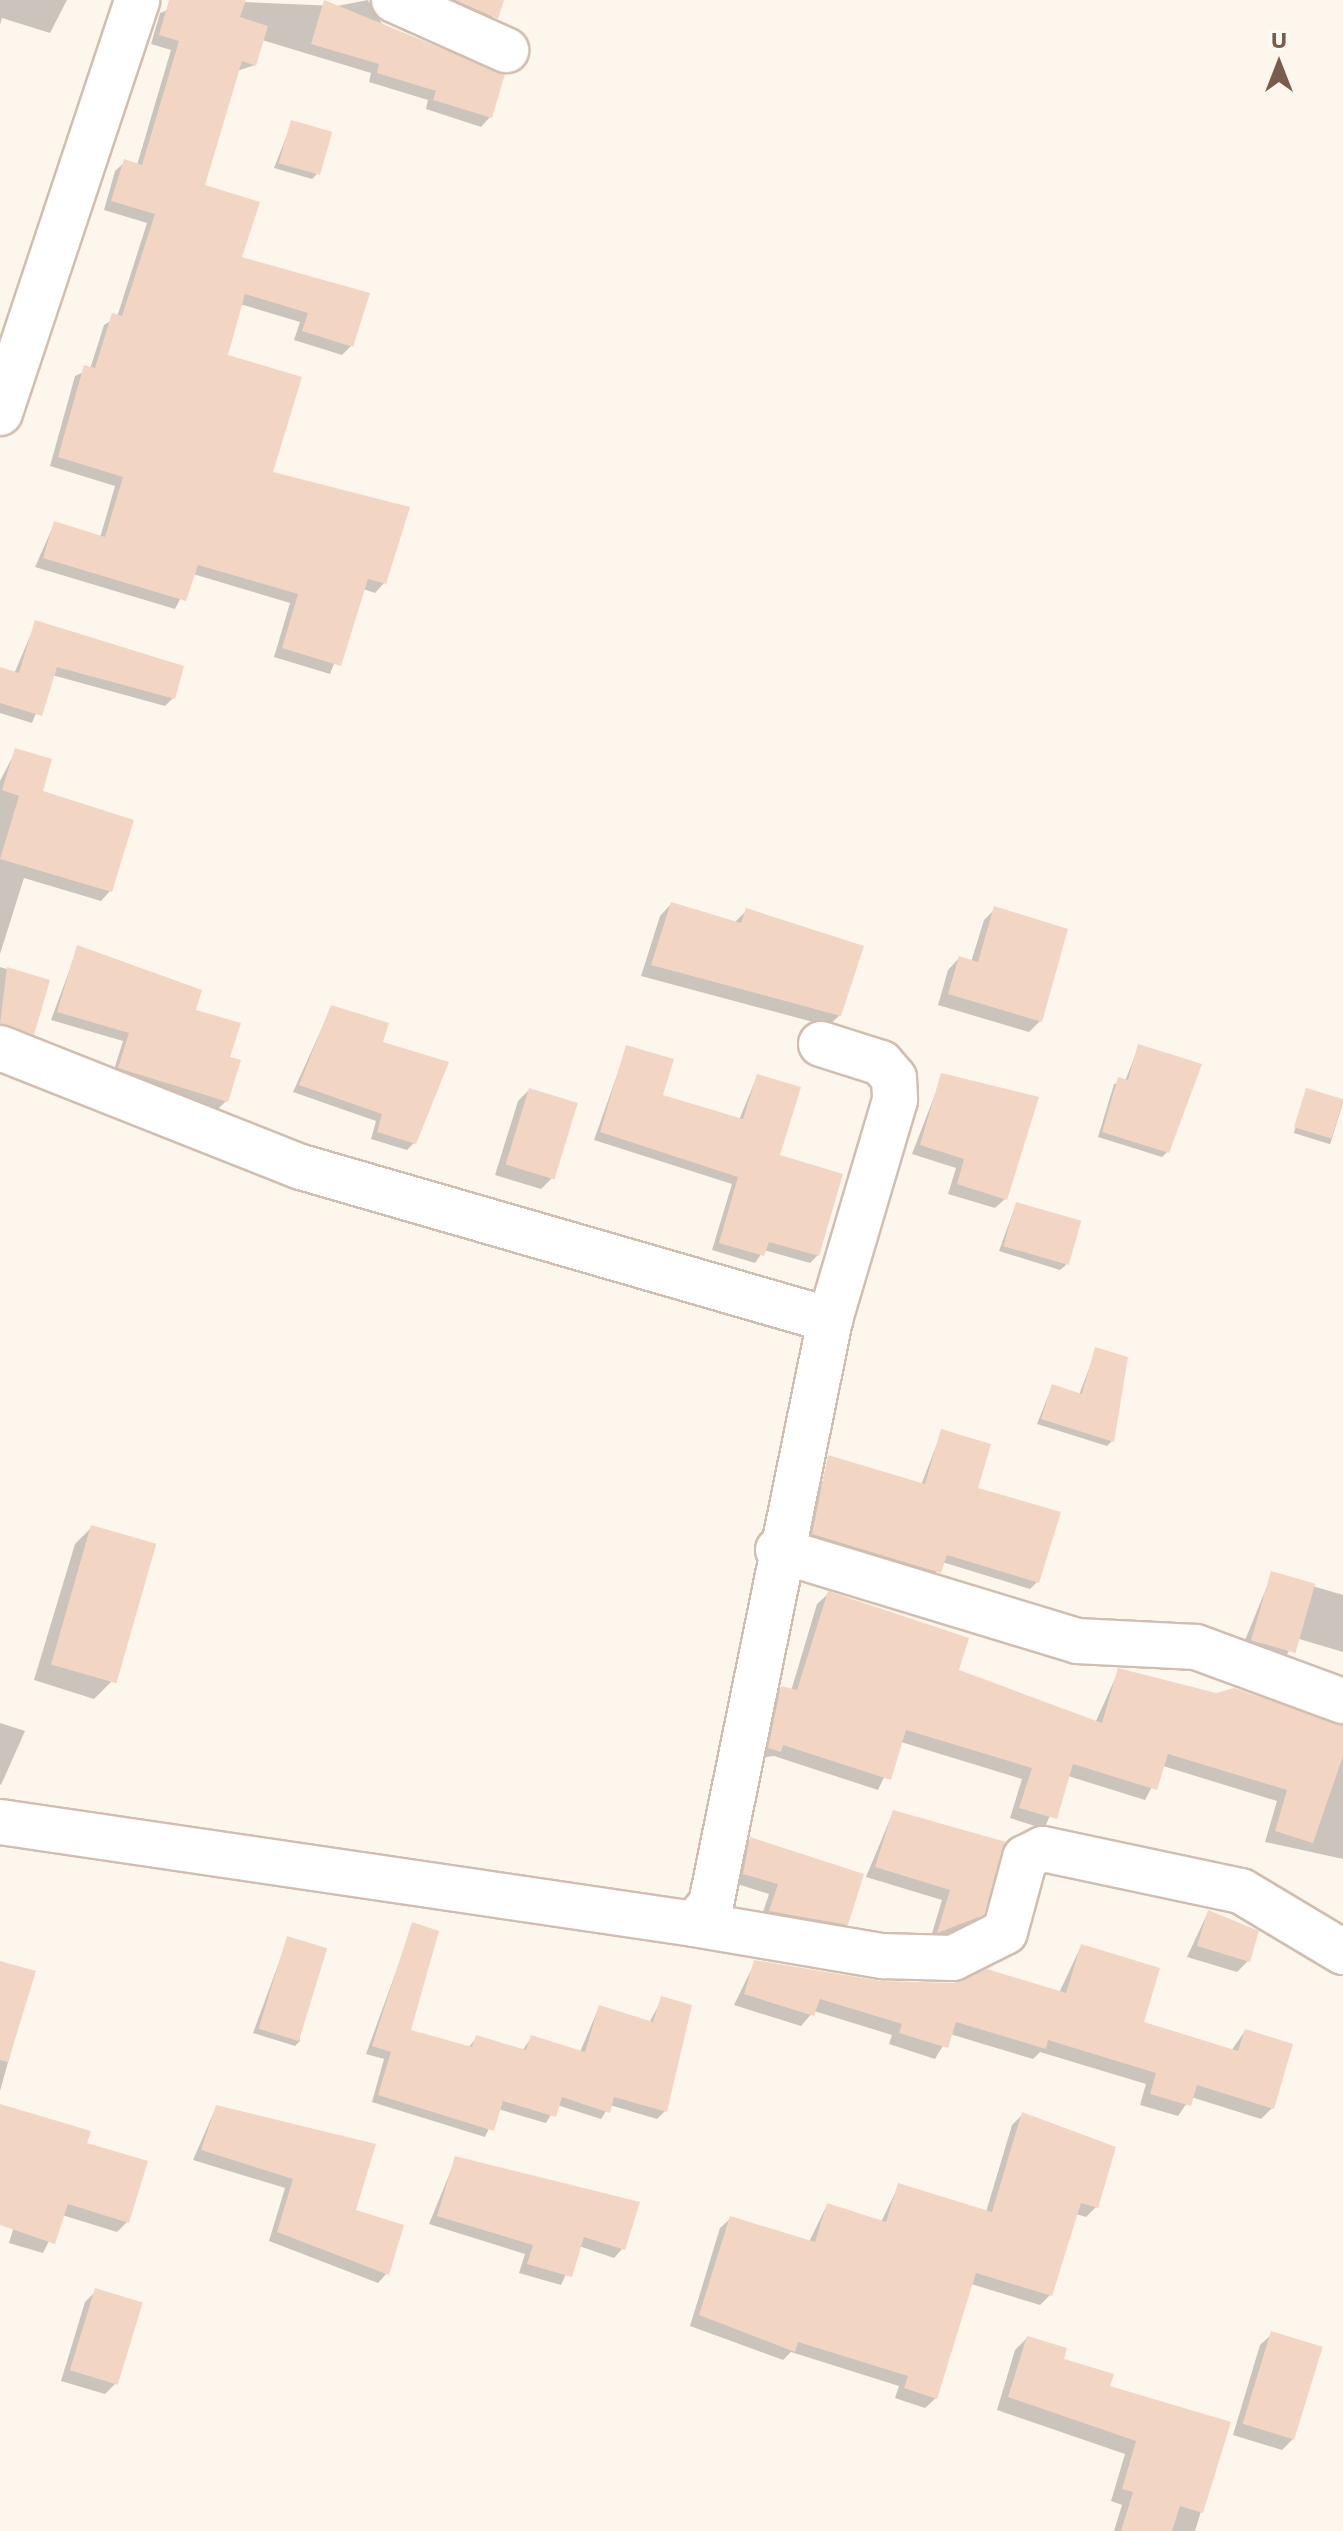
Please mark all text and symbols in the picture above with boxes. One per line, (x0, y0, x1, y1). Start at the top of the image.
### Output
north arrow (1239, 24, 1319, 104)
text: U (1271, 26, 1287, 53)

